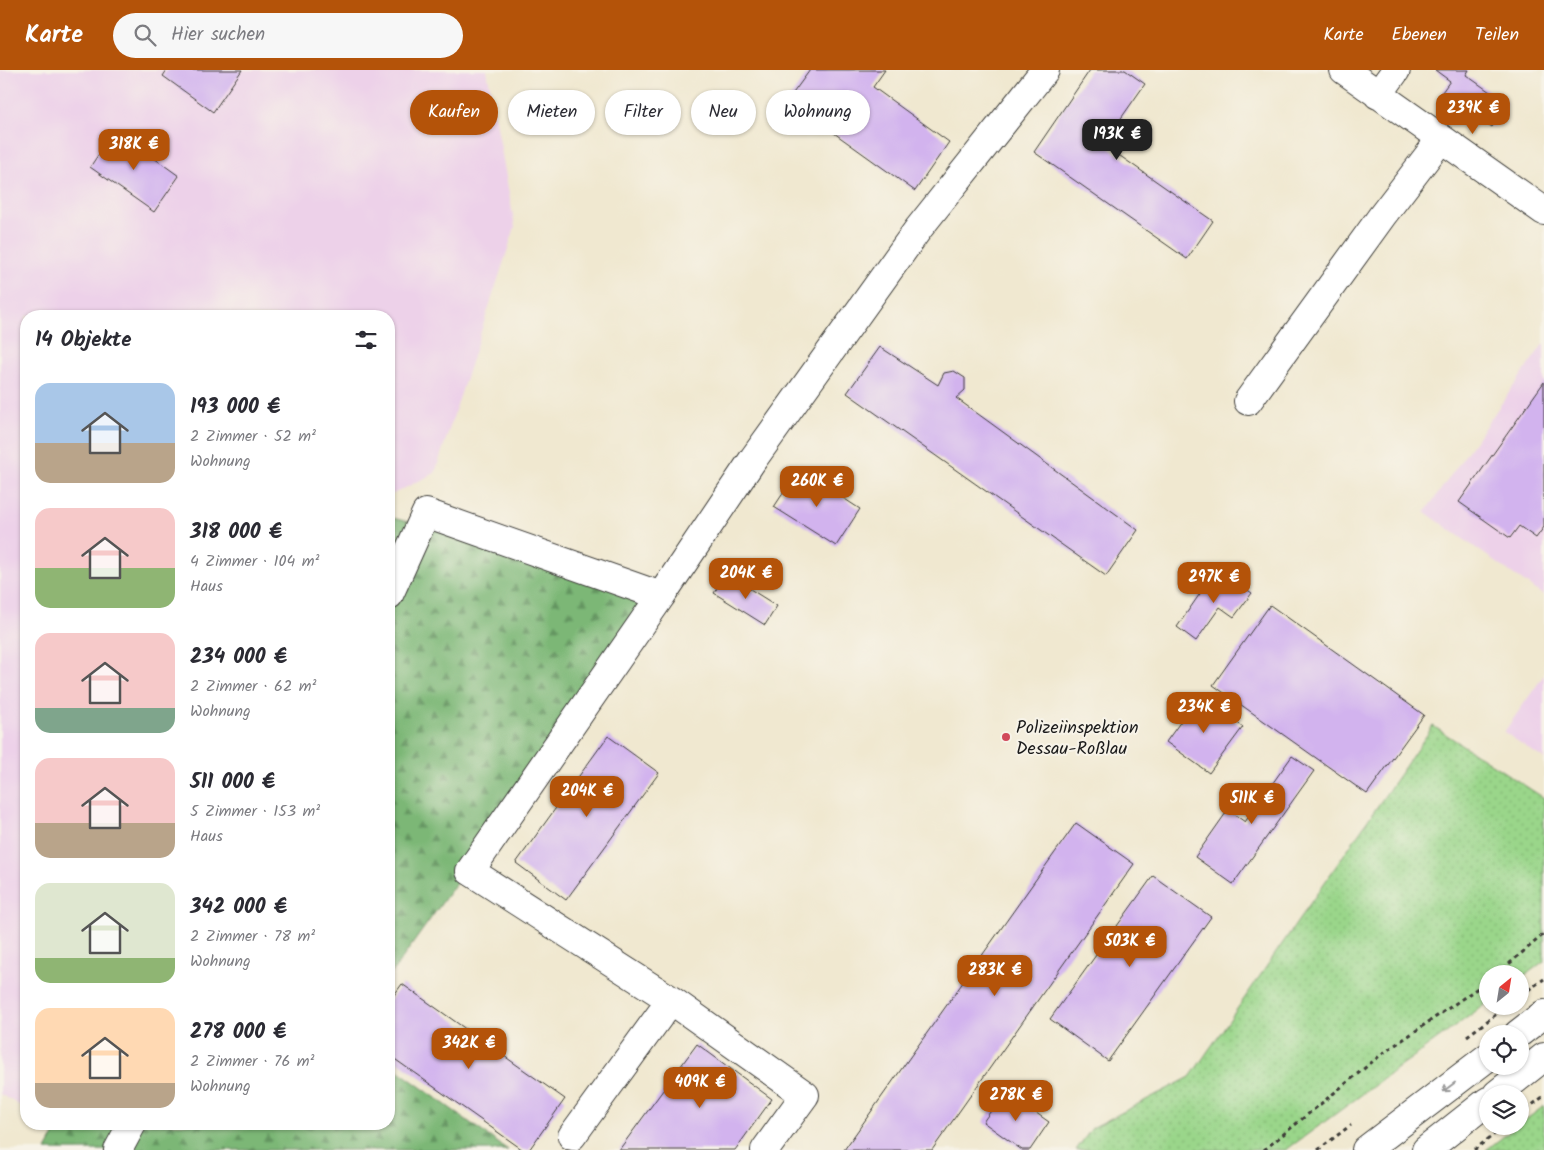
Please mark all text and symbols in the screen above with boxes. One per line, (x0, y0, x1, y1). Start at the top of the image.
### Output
search box (113, 13, 463, 58)
text: Karte (25, 16, 83, 55)
text: Hier suchen (171, 20, 265, 50)
icon: search (131, 21, 159, 49)
text: Karte (1323, 21, 1364, 50)
text: Ebenen (1392, 21, 1447, 50)
text: Teilen (1475, 21, 1519, 50)
chip: Kaufen (410, 90, 498, 135)
chip: Mieten (508, 90, 595, 135)
chip: Filter (605, 90, 681, 135)
chip: Neu (691, 90, 756, 135)
chip: Wohnung (766, 90, 870, 135)
pin: 239K € (1432, 92, 1514, 135)
text: 239K € (1447, 96, 1499, 121)
pin: 193K € (1076, 118, 1158, 161)
text: 193K € (1093, 122, 1141, 147)
pin: 318K € (93, 128, 175, 171)
text: 318K € (110, 132, 158, 157)
text: 14 Objekte (35, 324, 132, 357)
icon: filters (352, 326, 380, 354)
text: 193 000 € (190, 391, 280, 424)
icon: home (75, 403, 135, 463)
text: 2 Zimmer · 52 m² (190, 424, 316, 449)
text: Wohnung (190, 449, 251, 474)
pin: 260K € (776, 466, 858, 508)
text: 260K € (791, 469, 843, 494)
text: 318 000 € (190, 516, 282, 549)
icon: home (75, 528, 135, 588)
text: 4 Zimmer · 104 m² (190, 549, 319, 574)
pin: 204K € (705, 558, 787, 600)
text: 204K € (720, 561, 772, 586)
pin: 297K € (1173, 562, 1255, 604)
text: 297K € (1189, 565, 1239, 590)
text: Haus (190, 574, 223, 599)
text: 234 000 € (190, 641, 287, 674)
icon: home (75, 653, 135, 713)
text: 2 Zimmer · 62 m² (190, 674, 316, 699)
pin: 234K € (1163, 692, 1245, 734)
text: 234K € (1178, 695, 1230, 720)
text: Wohnung (190, 699, 251, 724)
place label: Polizeiinspektion Dessau-Roßlau (1016, 714, 1139, 764)
marker: Polizeiinspektion Dessau-Roßlau (1000, 731, 1012, 743)
text: 511 000 € (190, 766, 275, 799)
pin: 204K € (546, 776, 628, 818)
icon: home (75, 778, 135, 838)
text: 204K € (561, 779, 613, 804)
pin: 511K € (1211, 782, 1293, 825)
text: 511K € (1230, 786, 1274, 811)
text: 5 Zimmer · 153 m² (190, 799, 320, 824)
text: Haus (190, 824, 223, 849)
text: 342 000 € (190, 891, 287, 924)
icon: home (75, 903, 135, 963)
text: 2 Zimmer · 78 m² (190, 924, 315, 949)
pin: 503K € (1089, 926, 1171, 968)
text: 503K € (1105, 929, 1156, 954)
text: Wohnung (190, 949, 251, 974)
pin: 283K € (954, 954, 1036, 997)
text: 283K € (968, 958, 1022, 983)
north arrow (1479, 965, 1529, 1015)
map controls (1479, 965, 1529, 1135)
text: 278 000 € (190, 1016, 286, 1049)
button: locate (1479, 1025, 1529, 1075)
icon: home (75, 1028, 135, 1088)
pin: 342K € (428, 1028, 510, 1070)
text: 342K € (443, 1031, 495, 1056)
text: 2 Zimmer · 76 m² (190, 1049, 314, 1074)
pin: 409K € (659, 1066, 741, 1109)
text: 409K € (675, 1070, 725, 1095)
text: Wohnung (190, 1074, 251, 1099)
pin: 278K € (975, 1080, 1057, 1122)
one-way arrow (1443, 1081, 1456, 1092)
text: 278K € (990, 1083, 1042, 1108)
button: layers (1479, 1085, 1529, 1135)

